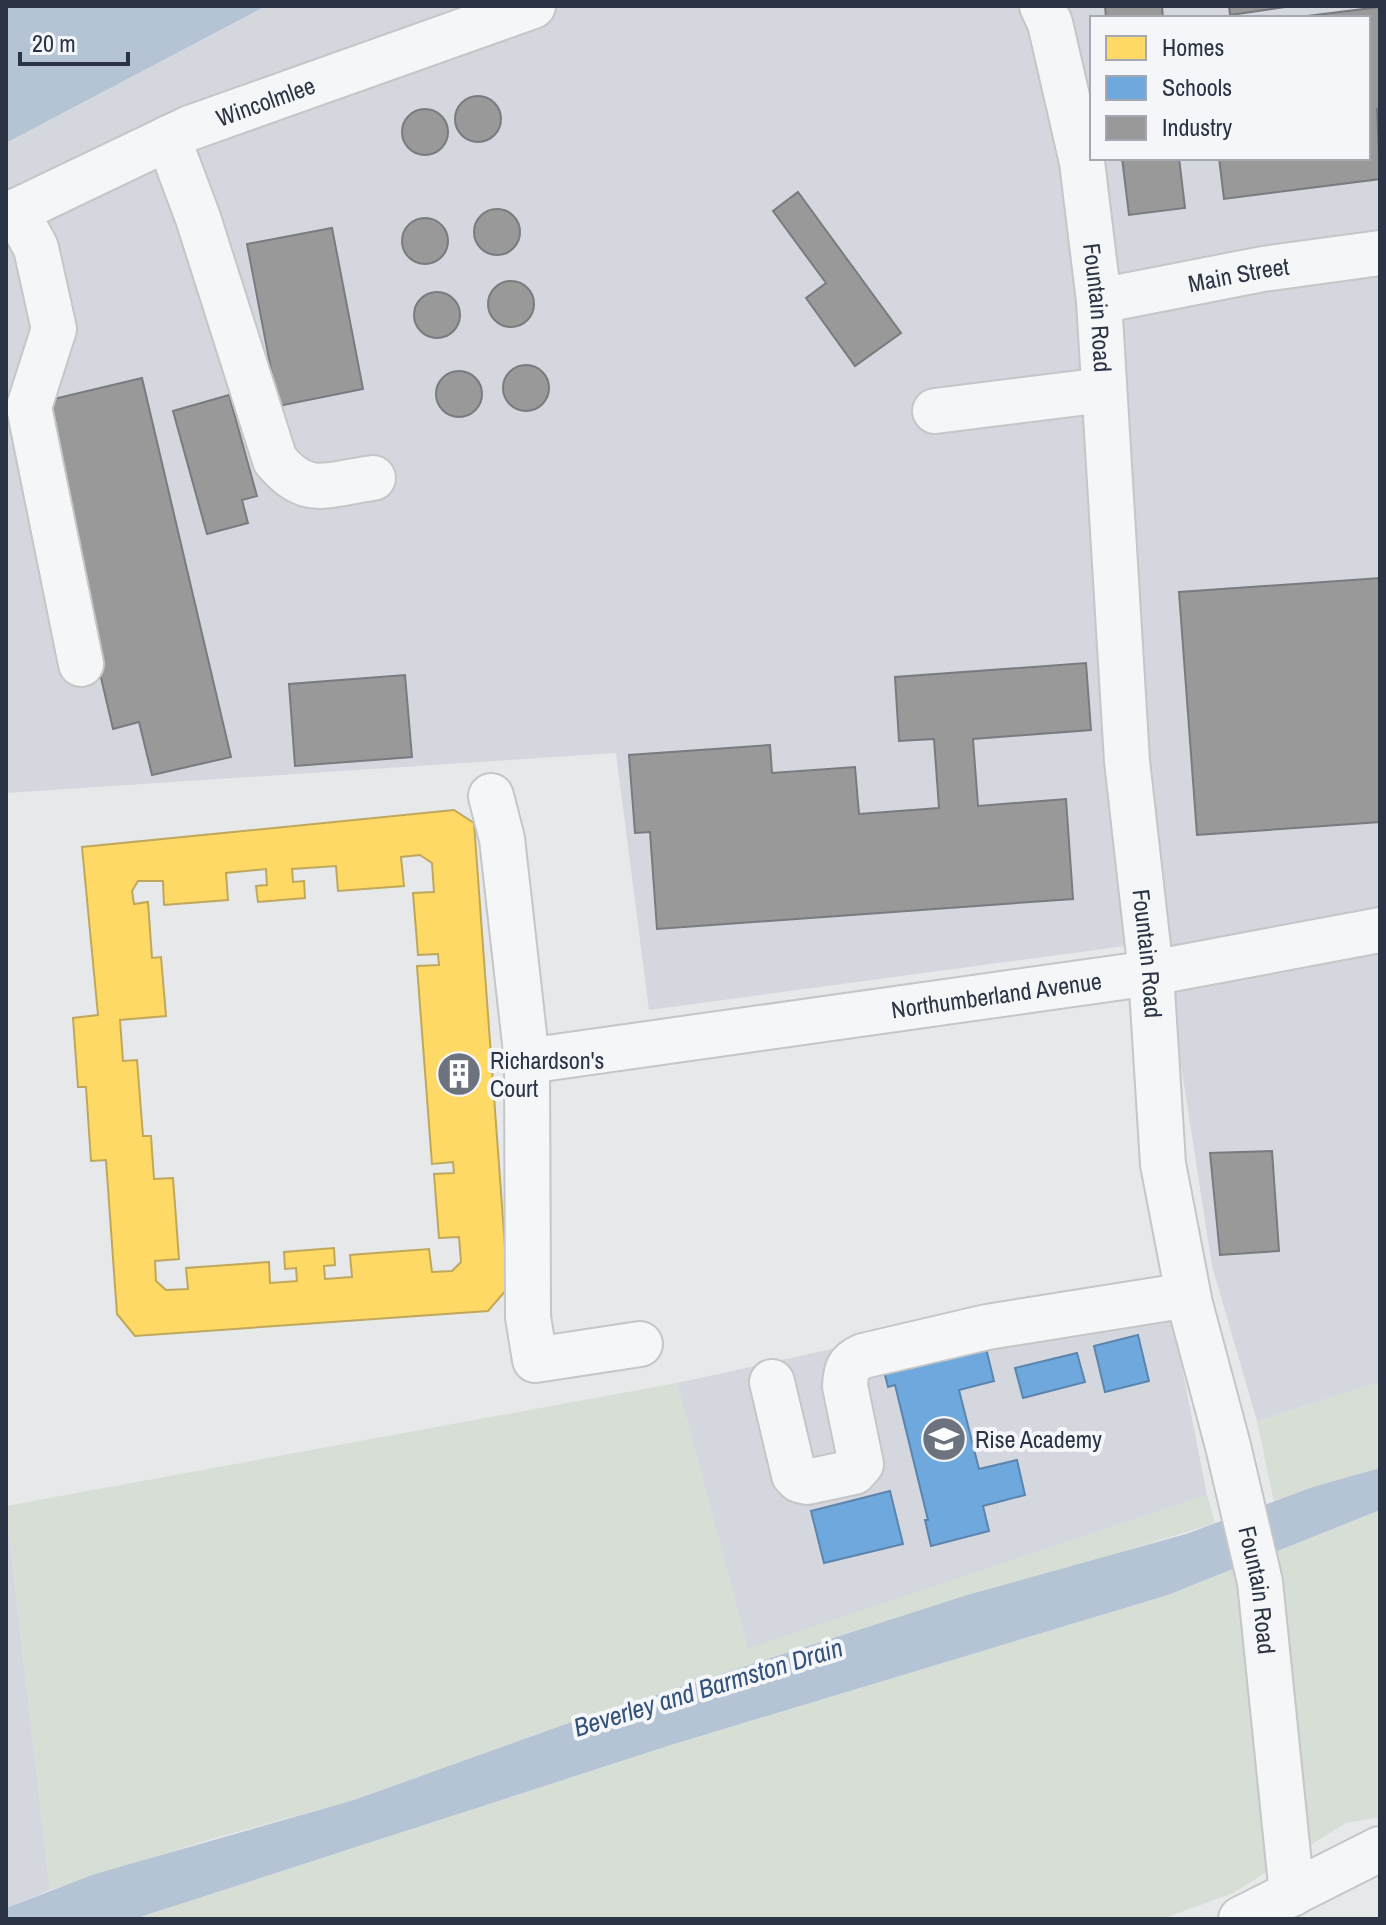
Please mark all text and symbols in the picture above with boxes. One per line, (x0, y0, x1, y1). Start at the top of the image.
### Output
scale bar (20, 16, 128, 66)
legend (1090, 16, 1370, 160)
text: 20 m (32, 27, 76, 59)
text: Homes (1162, 31, 1224, 63)
street label: Wincolmlee (212, 69, 319, 133)
text: Schools (1162, 71, 1232, 103)
text: Industry (1162, 111, 1232, 143)
street label: Fountain Road (1076, 241, 1119, 373)
street label: Main Street (1185, 250, 1291, 299)
street label: Fountain Road (1126, 887, 1170, 1019)
street label: Northumberland Avenue (889, 964, 1104, 1025)
place label: Richardson's Court (490, 1044, 604, 1104)
building icon: Richardson's Court (435, 1050, 483, 1098)
school or university icon: Rise Academy (920, 1415, 968, 1463)
place label: Rise Academy (975, 1423, 1102, 1455)
street label: Fountain Road (1231, 1523, 1283, 1656)
water label: Beverley and Barmston Drain (569, 1629, 847, 1745)

